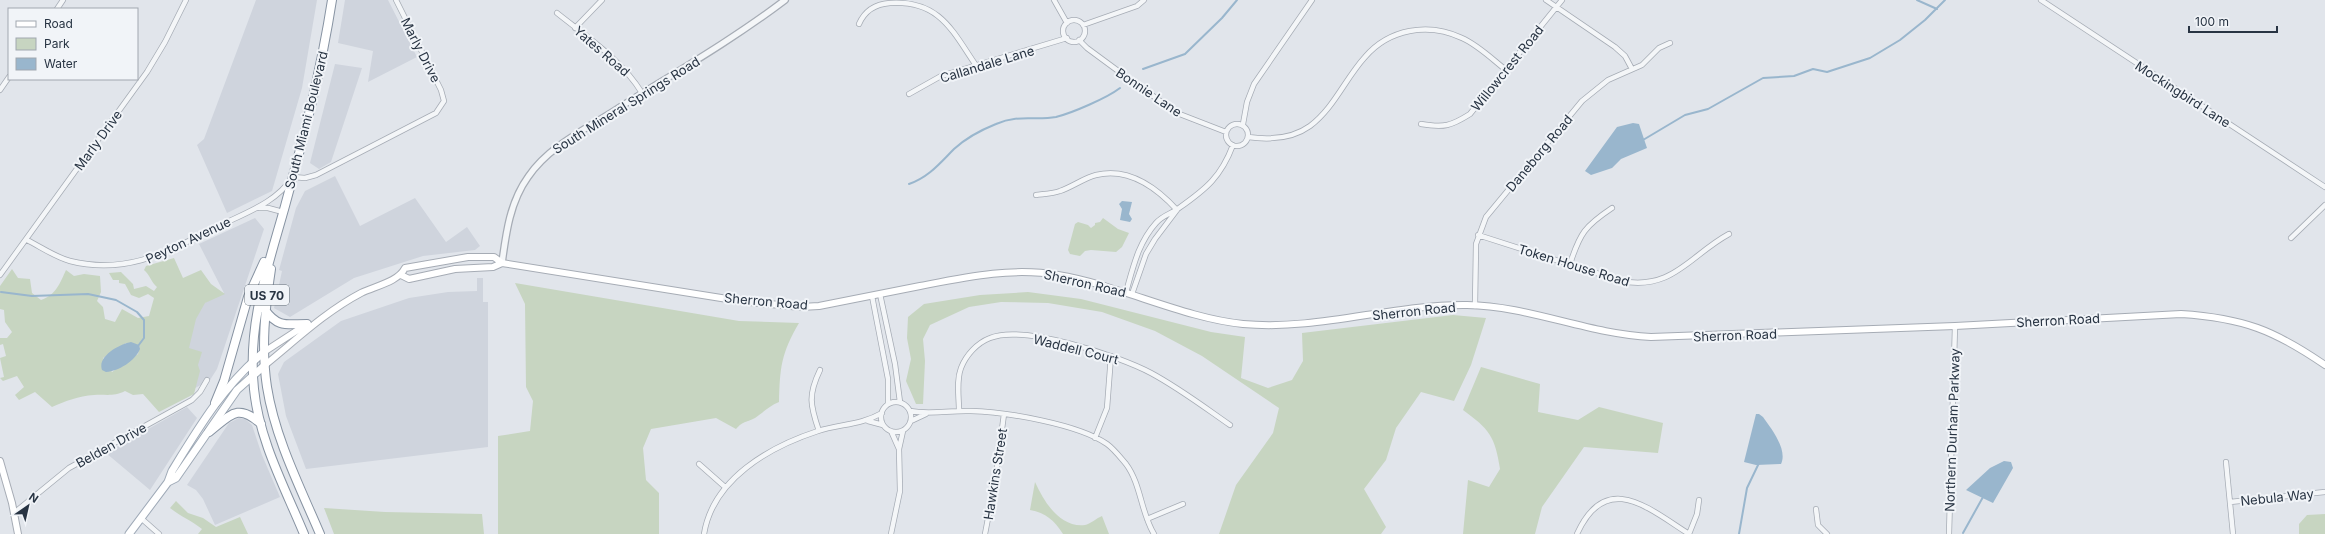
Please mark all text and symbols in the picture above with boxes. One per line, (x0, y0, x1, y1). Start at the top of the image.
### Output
legend (8, 8, 138, 80)
scale bar (2189, 8, 2277, 34)
text: 100 m (2195, 14, 2229, 29)
street label: Marly Drive (398, 15, 444, 85)
text: Road (44, 16, 73, 31)
street label: Yates Road (571, 22, 633, 80)
street label: Willowcrest Road (1467, 22, 1547, 114)
text: Park (44, 36, 70, 51)
street label: Callandale Lane (938, 42, 1036, 86)
street label: South Miami Boulevard (281, 49, 331, 191)
street label: South Mineral Springs Road (549, 53, 703, 157)
text: Water (44, 56, 78, 71)
street label: Mockingbird Lane (2132, 57, 2234, 131)
street label: Bonnie Lane (1113, 64, 1185, 120)
street label: Marly Drive (71, 107, 125, 173)
street label: Daneborg Road (1502, 111, 1576, 195)
street label: Peyton Avenue (143, 213, 233, 267)
street label: Token House Road (1516, 240, 1632, 290)
street label: Sherron Road (1042, 266, 1128, 300)
road number: US 70 (245, 285, 289, 305)
street label: Sherron Road (724, 289, 808, 313)
street label: Sherron Road (1371, 299, 1457, 323)
street label: Sherron Road (2016, 310, 2100, 330)
street label: Sherron Road (1693, 326, 1777, 344)
street label: Waddell Court (1032, 331, 1120, 367)
street label: Northern Durham Parkway (1941, 348, 1963, 512)
street label: Belden Drive (73, 419, 149, 471)
street label: Hawkins Street (980, 427, 1010, 521)
street label: Nebula Way (2240, 485, 2314, 509)
north arrow (8, 486, 48, 526)
text: N (26, 490, 41, 506)

